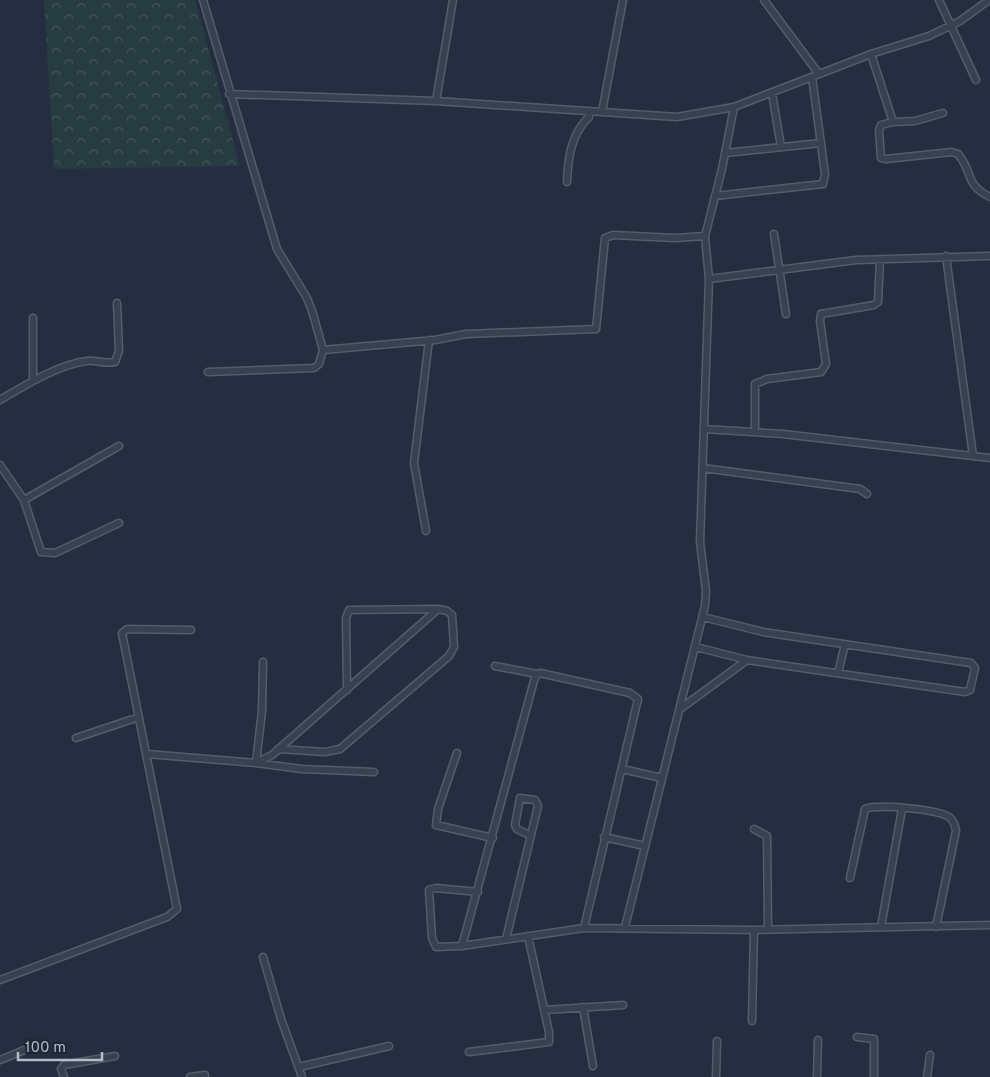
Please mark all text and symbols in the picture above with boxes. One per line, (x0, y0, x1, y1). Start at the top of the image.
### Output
scale bar (18, 1030, 101, 1062)
text: 100 m (25, 1039, 66, 1058)

